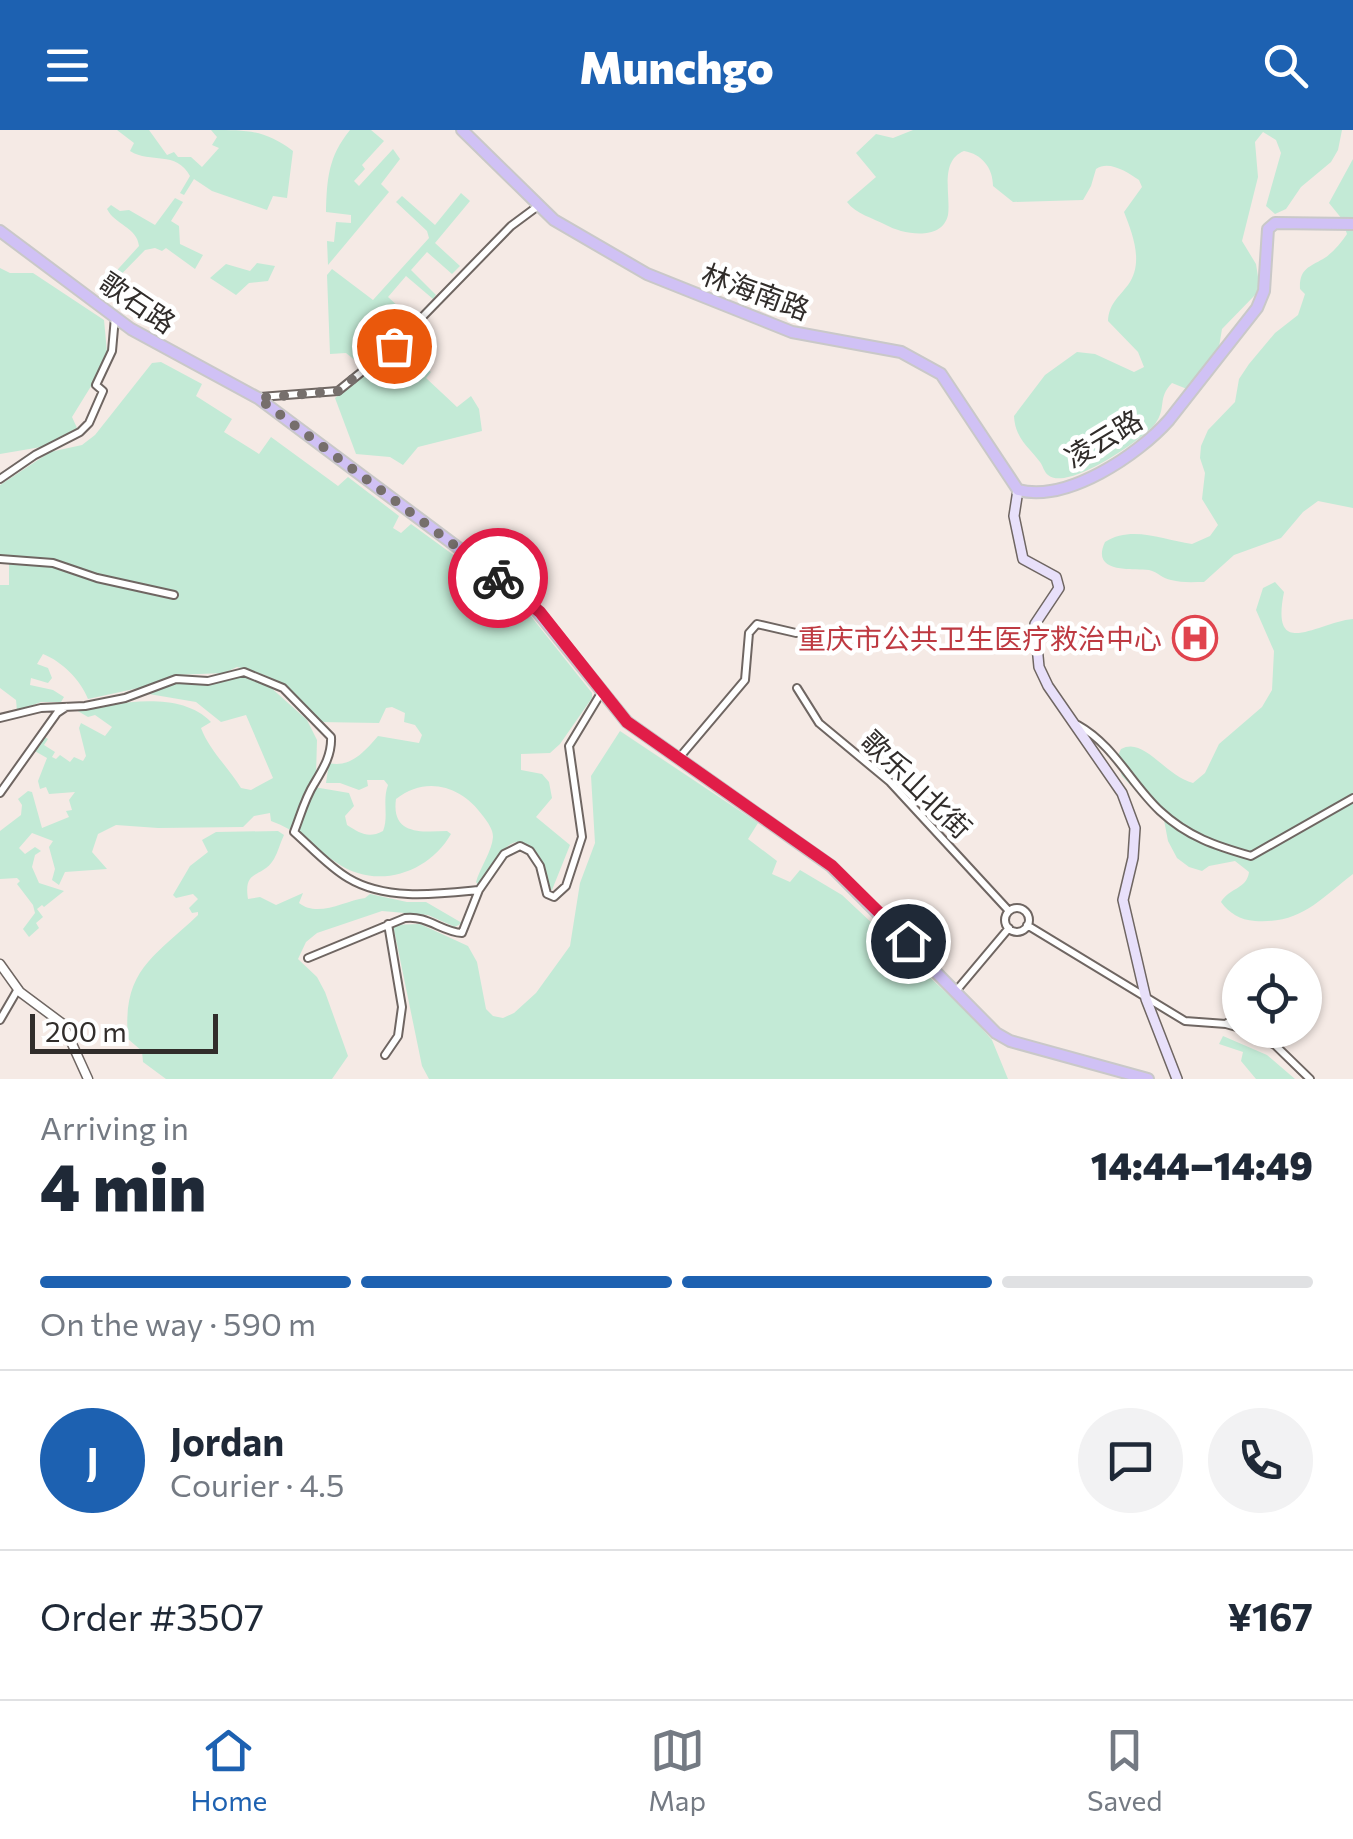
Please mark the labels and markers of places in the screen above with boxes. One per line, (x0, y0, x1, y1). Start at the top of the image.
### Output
pin (352, 304, 437, 389)
hospital icon: 重庆市公共卫生医疗救治中心 (1172, 615, 1218, 661)
place label: 重庆市公共卫生医疗救治中心 (798, 621, 1162, 655)
pin (866, 899, 951, 984)

